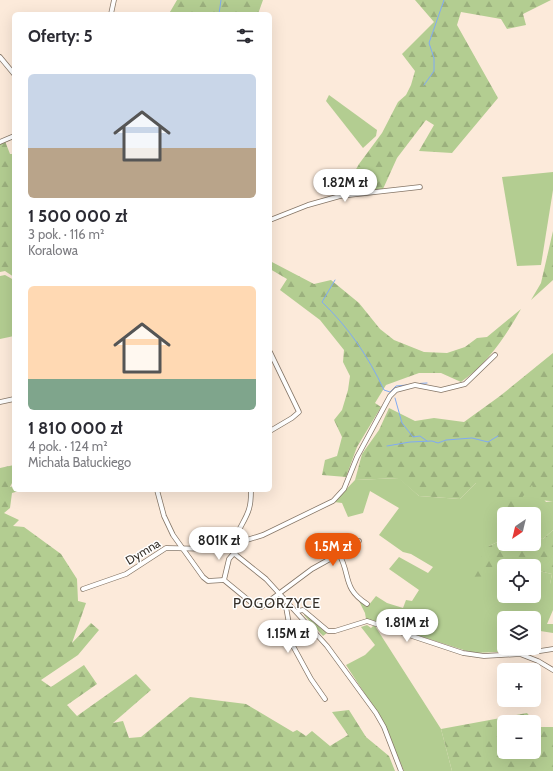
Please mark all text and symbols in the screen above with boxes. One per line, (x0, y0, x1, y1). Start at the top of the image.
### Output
icon: filters (234, 25, 256, 47)
text: Oferty: 5 (28, 26, 93, 46)
icon: home (106, 100, 178, 172)
pin: 1.82M zł (304, 169, 386, 203)
text: 1.82M zł (322, 174, 368, 190)
text: 1 500 000 zł (28, 206, 127, 226)
text: 3 pok. · 116 m² (28, 226, 104, 242)
text: Koralowa (28, 242, 78, 258)
icon: home (106, 312, 178, 384)
text: 1 810 000 zł (28, 418, 123, 438)
text: 4 pok. · 124 m² (28, 438, 108, 454)
text: Michała Bałuckiego (28, 454, 131, 470)
north arrow (497, 507, 541, 551)
map controls (497, 507, 541, 759)
pin: 801K zł (182, 527, 256, 561)
text: 801K zł (198, 532, 240, 548)
pin: 1.5M zł (296, 533, 370, 567)
street label: Dymna (123, 535, 163, 568)
text: 1.5M zł (314, 538, 352, 554)
button: locate (497, 559, 541, 603)
district label: POGORZYCE (233, 594, 321, 612)
pin: 1.81M zł (366, 609, 448, 643)
button: layers (497, 611, 541, 655)
text: 1.81M zł (385, 614, 429, 630)
pin: 1.15M zł (247, 620, 329, 654)
text: 1.15M zł (267, 625, 309, 641)
button: + (497, 663, 541, 707)
button: − (497, 715, 541, 759)

